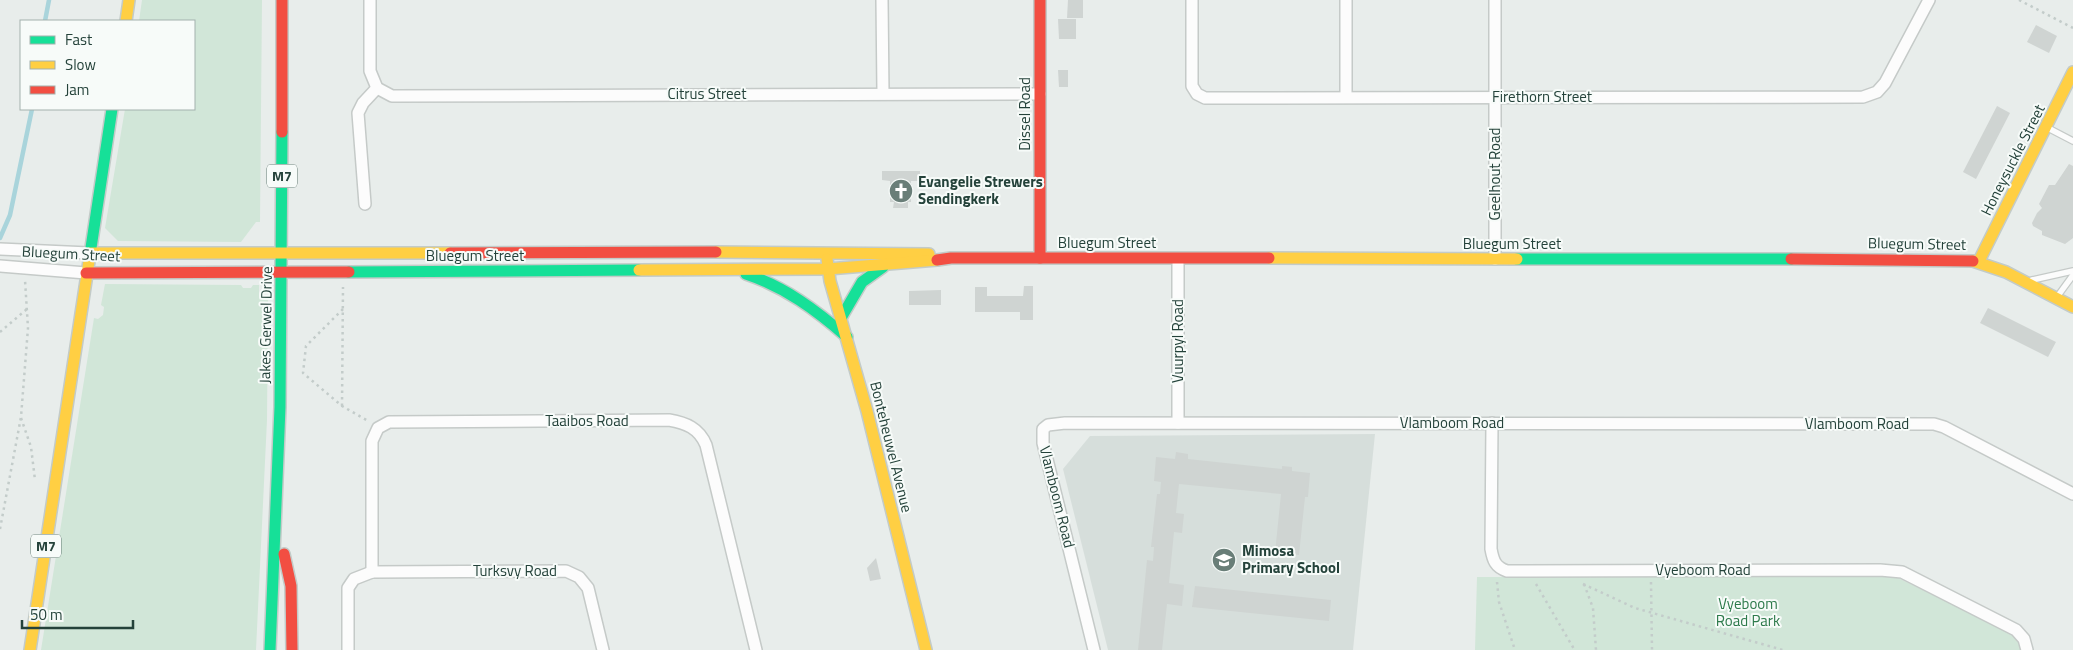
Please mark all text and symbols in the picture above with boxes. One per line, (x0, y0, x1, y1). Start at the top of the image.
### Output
legend (20, 20, 195, 110)
text: Fast (65, 28, 93, 51)
text: Slow (65, 53, 96, 76)
street label: Dissel Road (1013, 77, 1036, 151)
text: Jam (65, 78, 89, 101)
street label: Citrus Street (668, 82, 747, 105)
street label: Firethorn Street (1492, 85, 1593, 108)
street label: Honeysuckle Street (1975, 99, 2051, 219)
street label: Geelhout Road (1483, 128, 1506, 220)
road number: M7 (267, 165, 297, 188)
place label: Evangelie Strewers Sendingkerk (918, 170, 1043, 210)
church icon: Evangelie Strewers Sendingkerk (888, 178, 914, 204)
street label: Bluegum Street (1058, 231, 1157, 254)
street label: Bluegum Street (1868, 231, 1967, 256)
street label: Bluegum Street (1463, 232, 1562, 255)
street label: Bluegum Street (21, 239, 122, 268)
street label: Bluegum Street (426, 244, 525, 267)
street label: Jakes Gerwel Drive (253, 266, 278, 384)
street label: Vuurpyl Road (1166, 299, 1189, 383)
street label: Bonteheuwel Avenue (864, 379, 919, 515)
street label: Taaibos Road (545, 409, 629, 432)
street label: Vlamboom Road (1400, 411, 1504, 434)
street label: Vlamboom Road (1805, 412, 1909, 435)
street label: Vlamboom Road (1034, 443, 1081, 550)
road number: M7 (31, 534, 61, 558)
place label: Mimosa Primary School (1242, 539, 1340, 579)
school or university icon: Mimosa Primary School (1211, 547, 1237, 573)
street label: Vyeboom Road (1655, 558, 1751, 581)
street label: Turksvy Road (473, 559, 557, 582)
park label: Vyeboom Road Park (1716, 592, 1780, 632)
scale bar (22, 598, 134, 630)
text: 50 m (30, 603, 63, 626)

